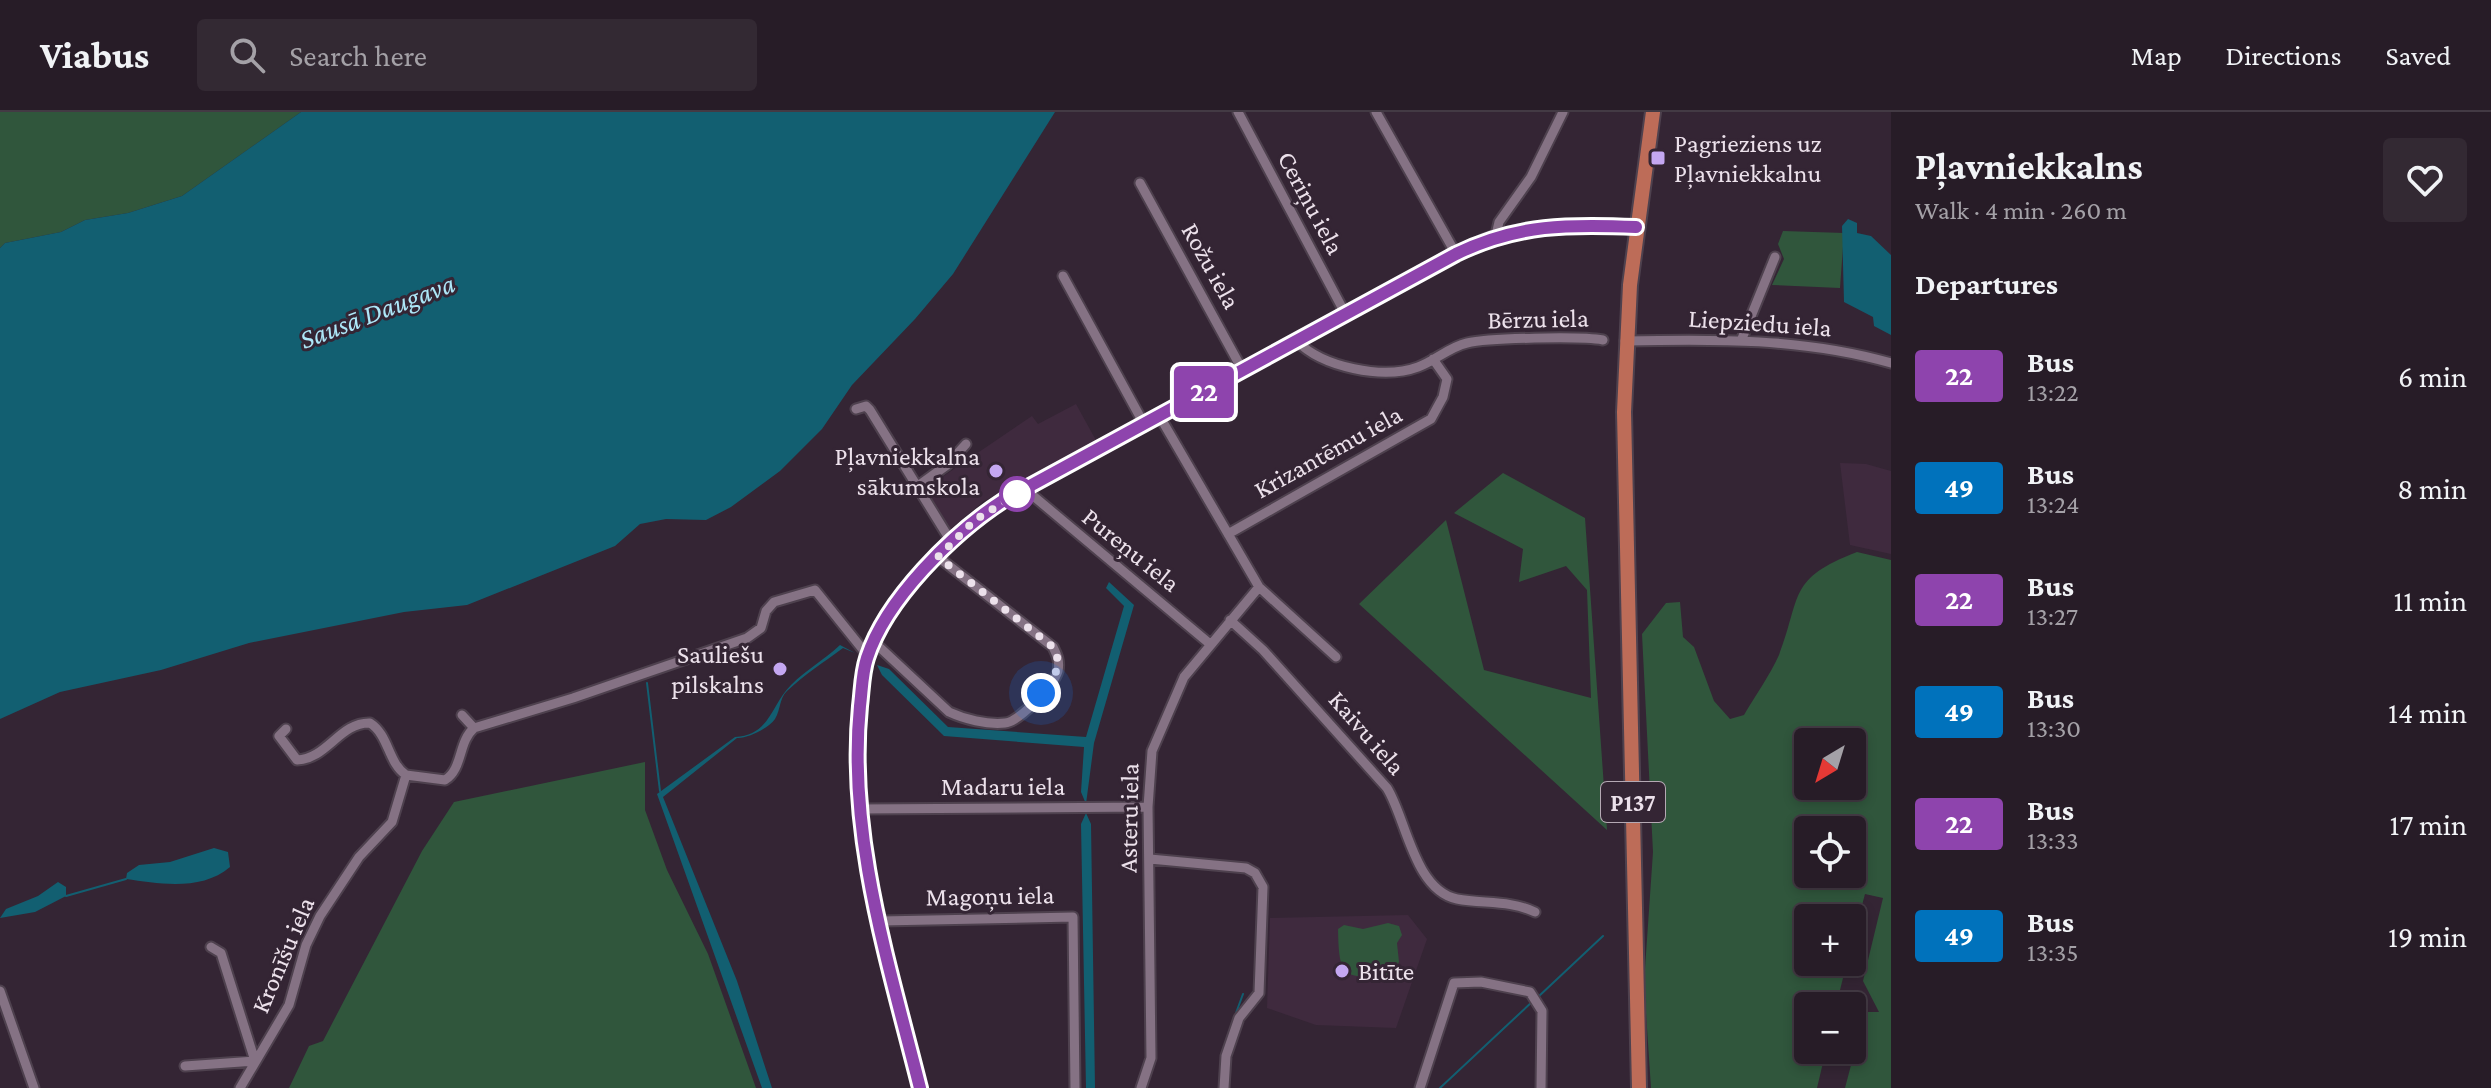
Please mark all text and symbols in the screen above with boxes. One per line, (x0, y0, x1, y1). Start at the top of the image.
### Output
search box (197, 19, 757, 91)
icon: search (225, 33, 269, 77)
text: Viabus (40, 34, 149, 76)
text: Search here (289, 39, 427, 72)
text: Map (2131, 40, 2182, 71)
text: Directions (2226, 40, 2341, 71)
text: Saved (2385, 40, 2451, 71)
place label: Pagrieziens uz Pļavniekkalnu (1674, 129, 1822, 190)
button: heart (2383, 138, 2467, 222)
text: Pļavniekkalns (1915, 145, 2143, 187)
street label: Ceriņu iela (1270, 147, 1350, 260)
marker: Pagrieziens uz Pļavniekkalnu (1649, 149, 1667, 167)
text: Walk · 4 min · 260 m (1915, 196, 2127, 225)
street label: Rožu iela (1176, 218, 1246, 314)
water label: Sausā Daugava (295, 267, 459, 355)
text: Departures (1915, 267, 2058, 300)
street label: Bērzu iela (1487, 304, 1589, 334)
street label: Liepziedu iela (1687, 304, 1833, 342)
text: Bus (2027, 345, 2074, 378)
text: 22 (1945, 360, 1973, 391)
text: 6 min (2398, 360, 2467, 393)
line badge: 22 (1168, 366, 1240, 418)
text: 22 (1190, 376, 1218, 407)
text: 13:22 (2027, 378, 2079, 407)
street label: Krizantēmu iela (1249, 399, 1407, 505)
place label: Pļavniekkalna sākumskola (834, 442, 980, 501)
text: Bus (2027, 457, 2074, 490)
marker: Pļavniekkalna sākumskola (987, 462, 1005, 480)
text: 49 (1944, 472, 1974, 503)
text: 8 min (2397, 472, 2467, 505)
unlabelled marker (1000, 477, 1034, 511)
text: 13:24 (2027, 490, 2080, 519)
street label: Pureņu iela (1075, 502, 1185, 600)
text: Bus (2027, 569, 2074, 602)
text: 22 (1945, 584, 1973, 615)
text: 11 min (2393, 584, 2467, 617)
text: 13:27 (2027, 602, 2078, 631)
place label: Sauliešu pilskalns (671, 640, 764, 699)
marker: Sauliešu pilskalns (771, 660, 789, 678)
your location (1021, 673, 1061, 713)
text: Bus (2027, 681, 2074, 714)
street label: Kaivu iela (1323, 685, 1411, 781)
text: 49 (1944, 696, 1974, 727)
text: 14 min (2388, 696, 2467, 729)
text: 13:30 (2027, 714, 2081, 743)
north arrow (1794, 728, 1866, 800)
map controls (1794, 728, 1866, 1064)
street label: Asteru iela (1114, 763, 1144, 873)
street label: Madaru iela (941, 772, 1065, 801)
road number: P137 (1601, 782, 1665, 822)
text: Bus (2027, 793, 2074, 826)
text: 22 (1945, 808, 1973, 839)
text: 17 min (2390, 808, 2467, 841)
button: locate (1794, 816, 1866, 888)
text: 13:33 (2027, 826, 2078, 855)
street label: Magoņu iela (925, 880, 1055, 914)
street label: Kronīšu iela (246, 893, 320, 1017)
button: + (1794, 904, 1866, 976)
text: Bus (2027, 905, 2074, 938)
text: 49 (1944, 920, 1974, 951)
text: 19 min (2388, 920, 2467, 953)
text: 13:35 (2027, 938, 2079, 967)
place label: Bitīte (1358, 957, 1414, 986)
marker: Bitīte (1333, 962, 1351, 980)
button: − (1794, 992, 1866, 1064)

